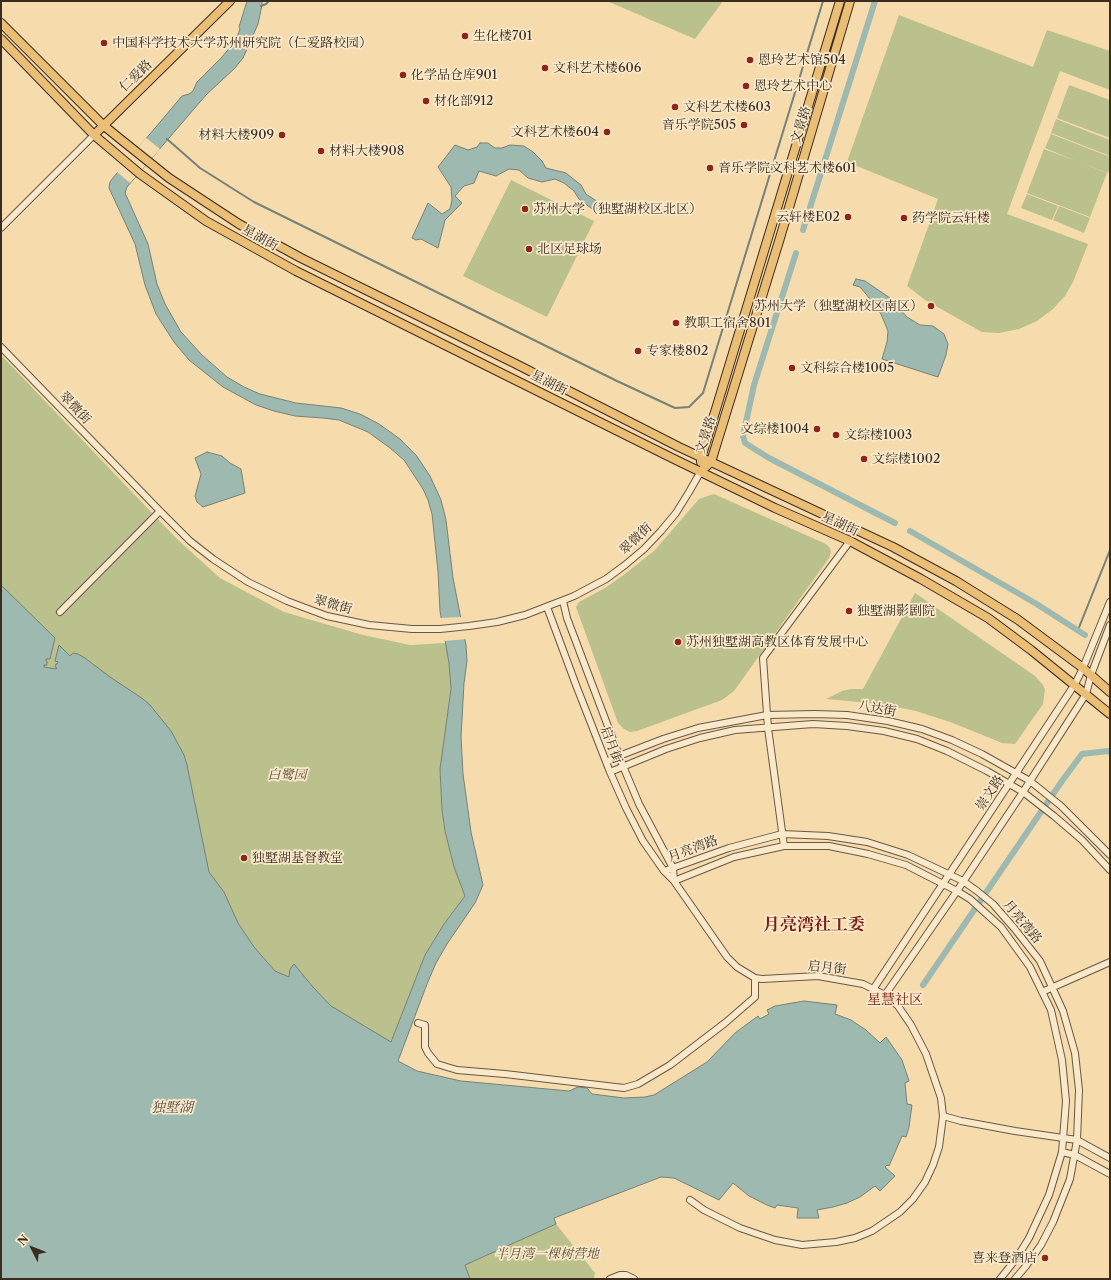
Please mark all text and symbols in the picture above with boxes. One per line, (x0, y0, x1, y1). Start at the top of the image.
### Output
place label: 生化楼701 (473, 28, 532, 44)
marker: 生化楼701 (460, 31, 470, 41)
place label: 中国科学技术大学苏州研究院（仁爱路校园） (112, 35, 372, 51)
marker: 中国科学技术大学苏州研究院（仁爱路校园） (99, 38, 109, 48)
place label: 恩玲艺术馆504 (758, 52, 846, 68)
marker: 恩玲艺术馆504 (745, 55, 755, 65)
street label: 仁爱路 (117, 57, 155, 95)
place label: 文科艺术楼606 (553, 60, 641, 76)
marker: 文科艺术楼606 (540, 63, 550, 73)
place label: 化学品仓库901 (411, 67, 497, 83)
marker: 化学品仓库901 (398, 70, 408, 80)
place label: 恩玲艺术中心 (754, 78, 832, 94)
marker: 恩玲艺术中心 (741, 81, 751, 91)
place label: 材化部912 (434, 93, 494, 109)
marker: 材化部912 (421, 96, 431, 106)
place label: 文科艺术楼603 (683, 99, 771, 115)
marker: 文科艺术楼603 (670, 102, 680, 112)
street label: 文景路 (788, 104, 814, 146)
place label: 音乐学院505 (662, 117, 736, 133)
marker: 音乐学院505 (739, 120, 749, 130)
place label: 文科艺术楼604 (511, 124, 599, 140)
place label: 材料大楼909 (199, 127, 274, 143)
marker: 文科艺术楼604 (602, 127, 612, 137)
marker: 材料大楼909 (277, 130, 287, 140)
place label: 材料大楼908 (329, 143, 405, 159)
marker: 材料大楼908 (316, 146, 326, 156)
place label: 音乐学院文科艺术楼601 (718, 160, 856, 176)
marker: 音乐学院文科艺术楼601 (705, 163, 715, 173)
place label: 苏州大学（独墅湖校区北区） (533, 201, 702, 217)
marker: 苏州大学（独墅湖校区北区） (520, 204, 530, 214)
place label: 云轩楼E02 (776, 209, 840, 225)
place label: 药学院云轩楼 (912, 210, 990, 226)
marker: 云轩楼E02 (843, 212, 853, 222)
marker: 药学院云轩楼 (899, 213, 909, 223)
street label: 星湖街 (239, 222, 281, 254)
place label: 北区足球场 (537, 241, 602, 257)
marker: 北区足球场 (524, 244, 534, 254)
place label: 苏州大学（独墅湖校区南区） (754, 298, 923, 314)
marker: 苏州大学（独墅湖校区南区） (926, 301, 936, 311)
place label: 教职工宿舍801 (684, 315, 770, 331)
marker: 教职工宿舍801 (671, 318, 681, 328)
place label: 专家楼802 (646, 343, 708, 359)
marker: 专家楼802 (633, 346, 643, 356)
place label: 文科综合楼1005 (800, 360, 894, 376)
marker: 文科综合楼1005 (787, 363, 797, 373)
street label: 星湖街 (528, 367, 570, 399)
street label: 翠微街 (56, 389, 94, 427)
street label: 文景路 (693, 414, 719, 456)
place label: 文综楼1004 (741, 421, 809, 437)
marker: 文综楼1004 (812, 424, 822, 434)
place label: 文综楼1003 (844, 427, 912, 443)
marker: 文综楼1003 (831, 430, 841, 440)
place label: 文综楼1002 (872, 451, 940, 467)
marker: 文综楼1002 (859, 454, 869, 464)
street label: 星湖街 (819, 509, 861, 539)
street label: 翠微街 (617, 520, 655, 558)
street label: 翠微街 (312, 592, 354, 618)
place label: 独墅湖影剧院 (857, 603, 935, 619)
marker: 独墅湖影剧院 (844, 606, 854, 616)
place label: 苏州独墅湖高教区体育发展中心 (686, 634, 868, 650)
marker: 苏州独墅湖高教区体育发展中心 (673, 637, 683, 647)
street label: 八达街 (856, 698, 898, 720)
street label: 启月街 (597, 724, 625, 766)
park label: 白鹭园 (268, 767, 306, 783)
street label: 崇文路 (973, 772, 1007, 814)
street label: 月亮湾路 (666, 833, 720, 865)
place label: 独墅湖基督教堂 (252, 850, 343, 866)
marker: 独墅湖基督教堂 (239, 853, 249, 863)
street label: 月亮湾路 (999, 897, 1045, 947)
district label: 月亮湾社工委 (763, 915, 865, 935)
street label: 启月街 (807, 958, 847, 978)
district label: 星慧社区 (867, 992, 923, 1008)
water label: 独墅湖 (151, 1100, 193, 1116)
north arrow (12, 1228, 52, 1268)
text: N (15, 1232, 31, 1248)
park label: 半月湾一棵树营地 (495, 1246, 599, 1262)
place label: 喜来登酒店 (972, 1250, 1037, 1266)
marker: 喜来登酒店 (1040, 1253, 1050, 1263)

